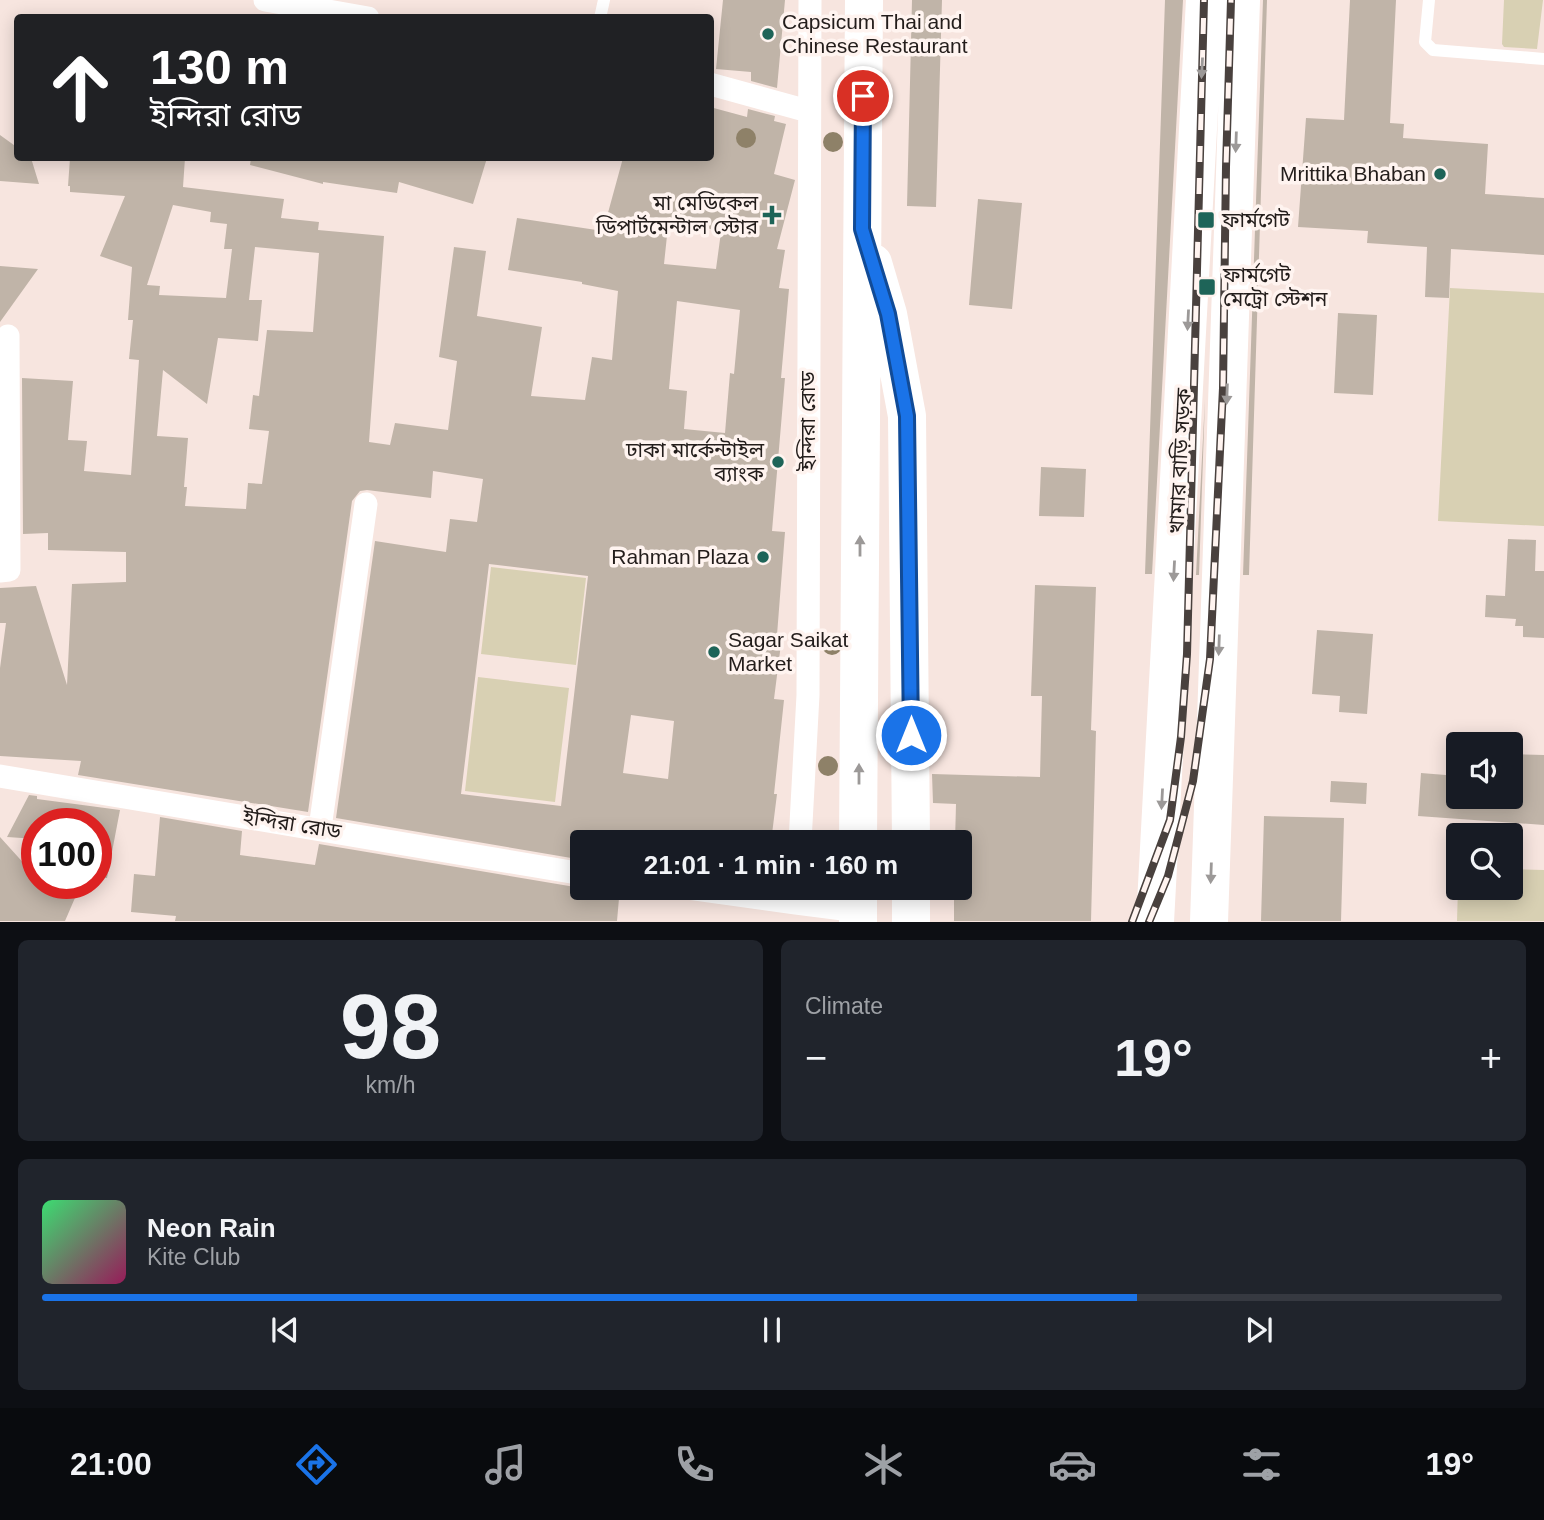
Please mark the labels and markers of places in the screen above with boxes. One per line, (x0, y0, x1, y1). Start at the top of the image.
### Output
place label: Capsicum Thai and Chinese Restaurant (782, 10, 968, 57)
marker: Capsicum Thai and Chinese Restaurant (760, 26, 776, 42)
pin (833, 66, 893, 126)
place label: Mrittika Bhaban (1280, 162, 1426, 185)
marker: Mrittika Bhaban (1432, 166, 1448, 182)
place label: মা মেডিকেল ডিপার্টমেন্টাল স্টোর (595, 191, 759, 238)
marker: মা মেডিকেল ডিপার্টমেন্টাল স্টোর (764, 207, 780, 223)
place label: ফার্মগেট (1221, 207, 1290, 231)
marker: ফার্মগেট (1196, 210, 1216, 230)
place label: ফার্মগেট মেট্রো স্টেশন (1222, 262, 1328, 310)
marker: ফার্মগেট মেট্রো স্টেশন (1197, 277, 1217, 297)
place label: ঢাকা মার্কেন্টাইল ব্যাংক (625, 437, 765, 485)
marker: ঢাকা মার্কেন্টাইল ব্যাংক (770, 454, 786, 470)
place label: Rahman Plaza (611, 545, 749, 568)
marker: Rahman Plaza (755, 549, 771, 565)
place label: Sagar Saikat Market (728, 628, 848, 675)
marker: Sagar Saikat Market (706, 644, 722, 660)

